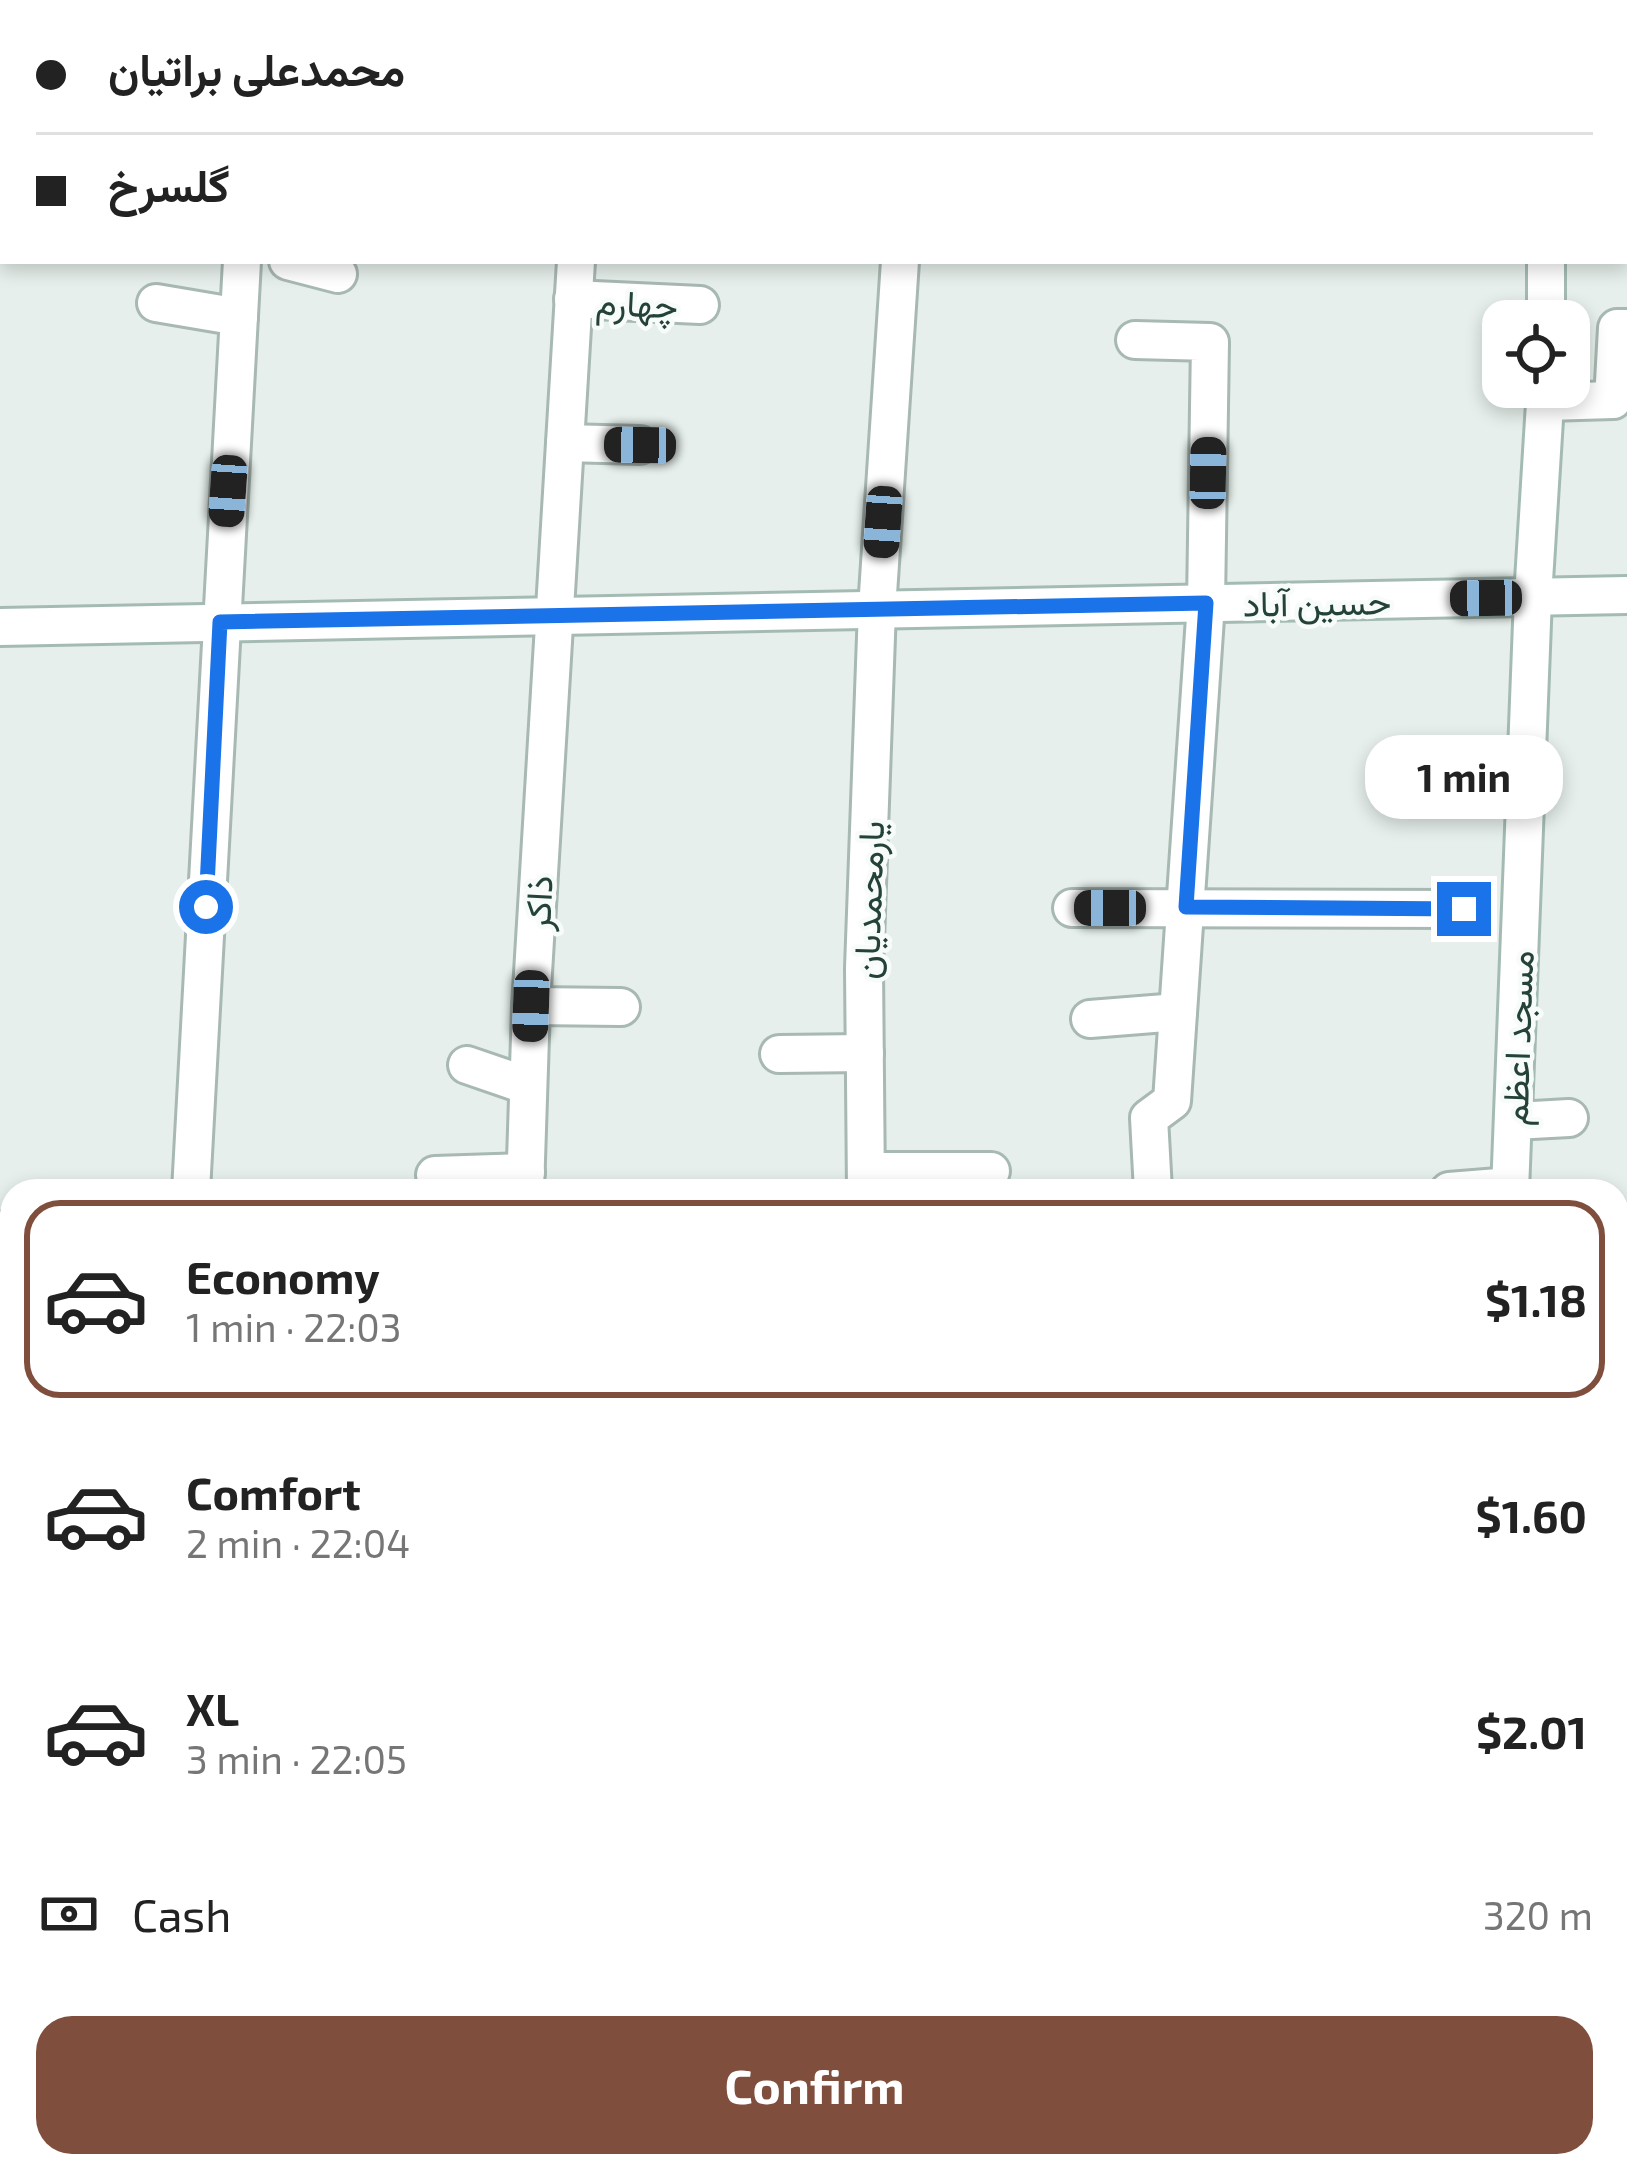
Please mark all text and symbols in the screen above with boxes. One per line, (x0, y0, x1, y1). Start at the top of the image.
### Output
text: محمدعلی براتیان (108, 41, 405, 95)
text: گلسرخ (108, 157, 230, 211)
street label: چهارم (594, 278, 679, 331)
map controls (1482, 300, 1590, 408)
button: locate (1482, 300, 1590, 408)
car (604, 426, 676, 464)
car (1189, 437, 1227, 509)
car (208, 454, 248, 528)
car (863, 485, 903, 559)
street label: حسین آباد (1242, 578, 1392, 626)
car (1450, 579, 1522, 617)
callout: 1 min (1365, 735, 1563, 819)
text: 1 min (1417, 753, 1511, 800)
street label: یارمحمدیان (843, 820, 894, 980)
street label: ذاکر (514, 874, 563, 933)
route start (179, 880, 233, 934)
route end (1437, 882, 1491, 936)
car (1074, 890, 1146, 926)
street label: مسجد اعظم (1491, 950, 1545, 1127)
car (512, 969, 550, 1043)
icon: car (42, 1245, 150, 1353)
text: Economy (186, 1249, 380, 1303)
text: $1.18 (1485, 1272, 1587, 1326)
text: 1 min · 22:03 (186, 1303, 402, 1350)
icon: car (42, 1461, 150, 1569)
text: Comfort (186, 1465, 361, 1519)
text: $1.60 (1476, 1488, 1587, 1542)
text: 2 min · 22:04 (186, 1519, 410, 1566)
icon: car (42, 1677, 150, 1785)
text: XL (186, 1681, 239, 1735)
text: $2.01 (1476, 1704, 1587, 1758)
text: 3 min · 22:05 (186, 1735, 407, 1782)
icon: cash (36, 1881, 102, 1947)
text: Cash (132, 1887, 231, 1941)
text: 320 m (1483, 1891, 1593, 1938)
button: Confirm (36, 2016, 1593, 2154)

